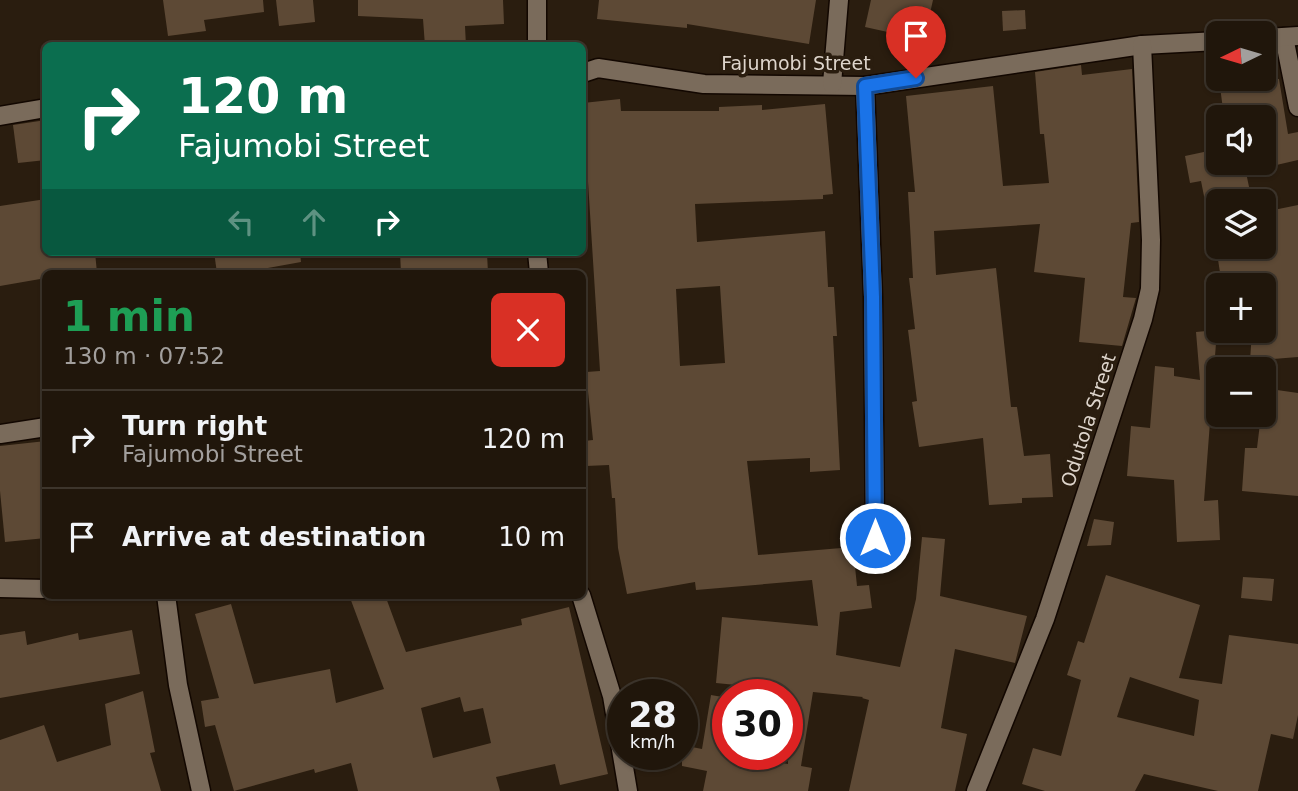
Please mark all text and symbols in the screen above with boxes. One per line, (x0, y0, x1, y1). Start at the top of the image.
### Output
pin (886, 6, 946, 78)
icon: arrive (897, 17, 935, 55)
north arrow (1206, 21, 1276, 91)
map controls (1206, 21, 1276, 427)
street label: Fajumobi Street (721, 52, 871, 74)
text: 120 m (178, 68, 348, 125)
icon: right (63, 70, 154, 161)
button: sound (1206, 105, 1276, 175)
text: Fajumobi Street (178, 127, 430, 165)
button: layers (1206, 189, 1276, 259)
icon: left (222, 203, 260, 241)
icon: ahead (295, 203, 333, 241)
icon: right (368, 203, 406, 241)
button: + (1206, 273, 1276, 343)
text: 1 min (63, 292, 195, 341)
button: close (491, 293, 565, 367)
text: 130 m · 07:52 (63, 343, 225, 369)
street label: Odutola Street (1056, 351, 1120, 489)
button: − (1206, 357, 1276, 427)
text: Turn right (122, 411, 267, 441)
icon: right (63, 420, 101, 458)
text: 120 m (482, 424, 565, 454)
text: Fajumobi Street (122, 441, 303, 467)
position arrow (838, 501, 912, 575)
icon: arrive (63, 518, 101, 556)
text: Arrive at destination (122, 522, 426, 552)
text: 10 m (498, 522, 565, 552)
speed limit sign: 30 (712, 679, 803, 770)
text: 28 (628, 695, 677, 735)
text: km/h (630, 731, 675, 752)

